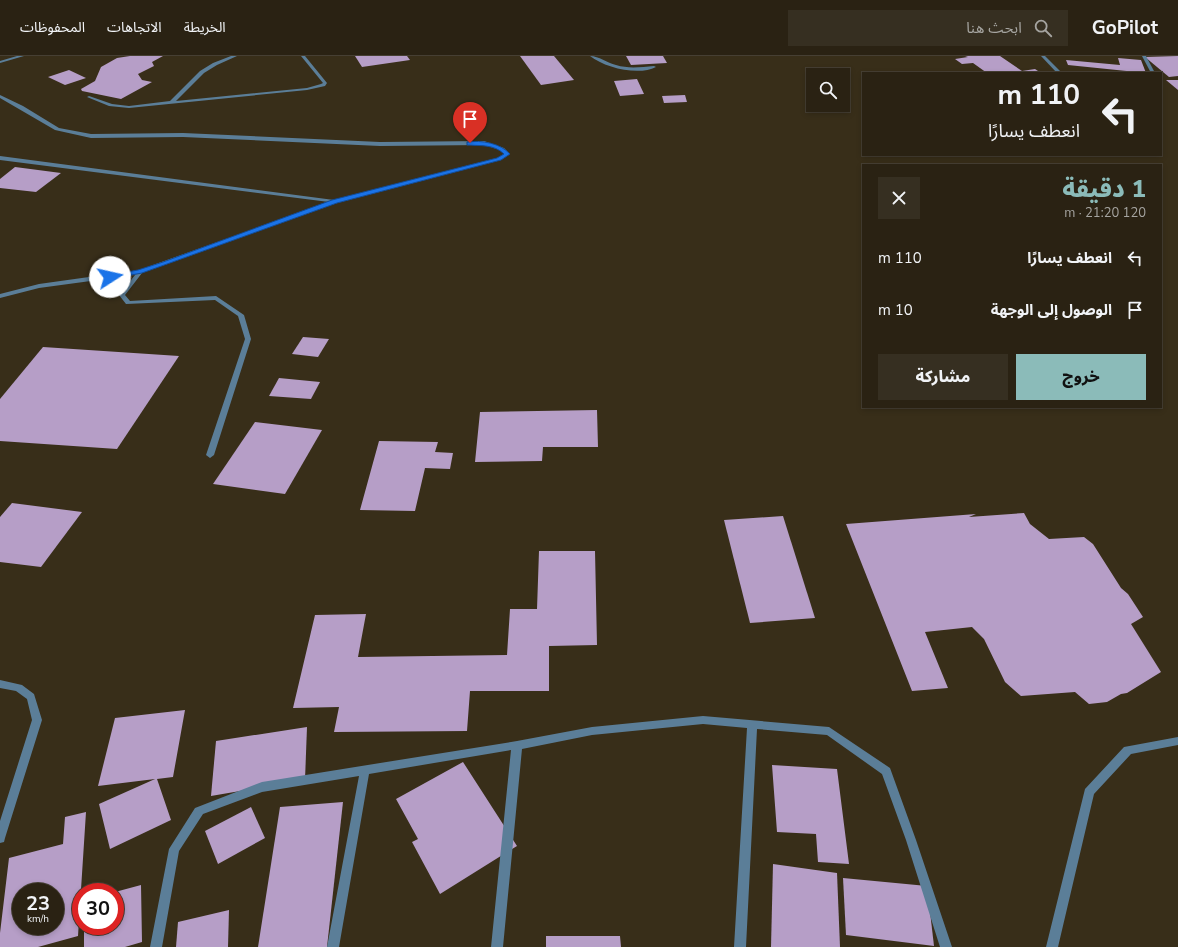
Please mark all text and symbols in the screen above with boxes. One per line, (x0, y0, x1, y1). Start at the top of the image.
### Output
search box (788, 10, 1068, 46)
text: GoPilot (1092, 15, 1158, 41)
icon: search (1032, 17, 1054, 39)
text: المحفوظات (20, 18, 85, 37)
text: الاتجاهات (107, 18, 162, 37)
text: الخريطة (184, 18, 226, 37)
text: ابحث هنا (966, 18, 1022, 38)
map controls (806, 68, 850, 112)
button: search (806, 68, 850, 112)
text: 110 m (997, 76, 1080, 114)
icon: left (1094, 88, 1146, 140)
pin (453, 102, 487, 143)
icon: arrive (459, 108, 481, 130)
text: انعطف يسارًا (988, 119, 1080, 143)
text: 1 دقيقة (1062, 173, 1146, 205)
button: close (878, 177, 920, 219)
text: 120 m · 21:20 (1064, 204, 1146, 222)
icon: left (1124, 247, 1146, 269)
text: 110 m (878, 248, 922, 268)
text: انعطف يسارًا (1027, 248, 1112, 268)
position arrow (89, 256, 131, 298)
icon: arrive (1124, 299, 1146, 321)
text: 10 m (878, 300, 913, 320)
text: الوصول إلى الوجهة (991, 300, 1112, 320)
button: مشاركة (878, 354, 1008, 400)
button: خروج (1016, 354, 1146, 400)
speed limit sign: 30 (72, 883, 124, 935)
text: 23 (26, 890, 50, 917)
text: km/h (27, 912, 49, 926)

